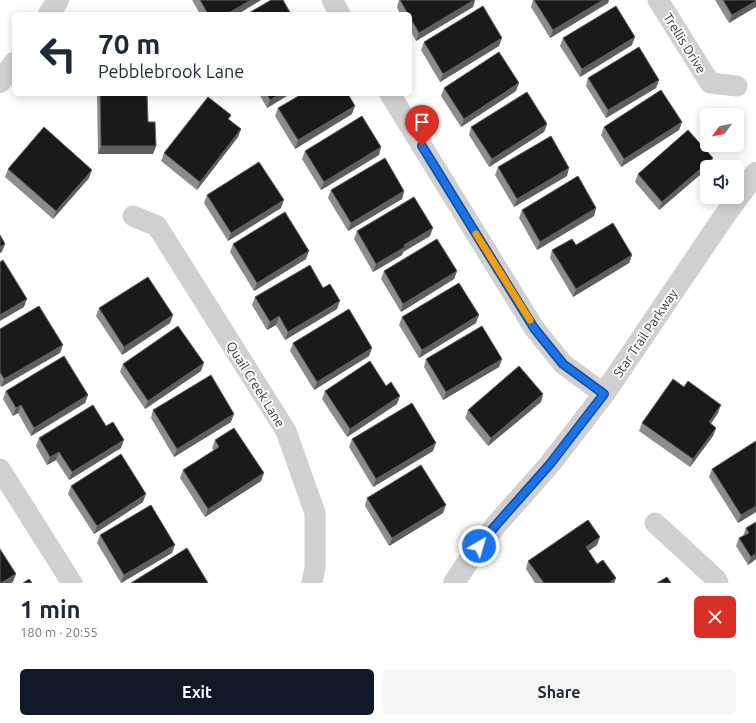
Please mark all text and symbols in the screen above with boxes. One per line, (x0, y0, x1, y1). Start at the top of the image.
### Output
street label: Trellis Drive (661, 10, 709, 76)
icon: left (32, 28, 84, 80)
text: 70 m (98, 28, 160, 59)
text: Pebblebrook Lane (98, 61, 244, 81)
pin (405, 105, 439, 146)
north arrow (700, 108, 744, 152)
map controls (700, 108, 744, 204)
icon: arrive (411, 111, 433, 133)
button: sound (700, 160, 744, 204)
street label: Star Trail Parkway (610, 286, 680, 380)
street label: Quail Creek Lane (223, 339, 288, 430)
position arrow (458, 525, 500, 567)
text: 1 min (20, 596, 81, 623)
button: close (694, 596, 736, 638)
text: 180 m · 20:55 (20, 625, 98, 639)
button: Exit (20, 669, 374, 715)
button: Share (382, 669, 736, 715)

